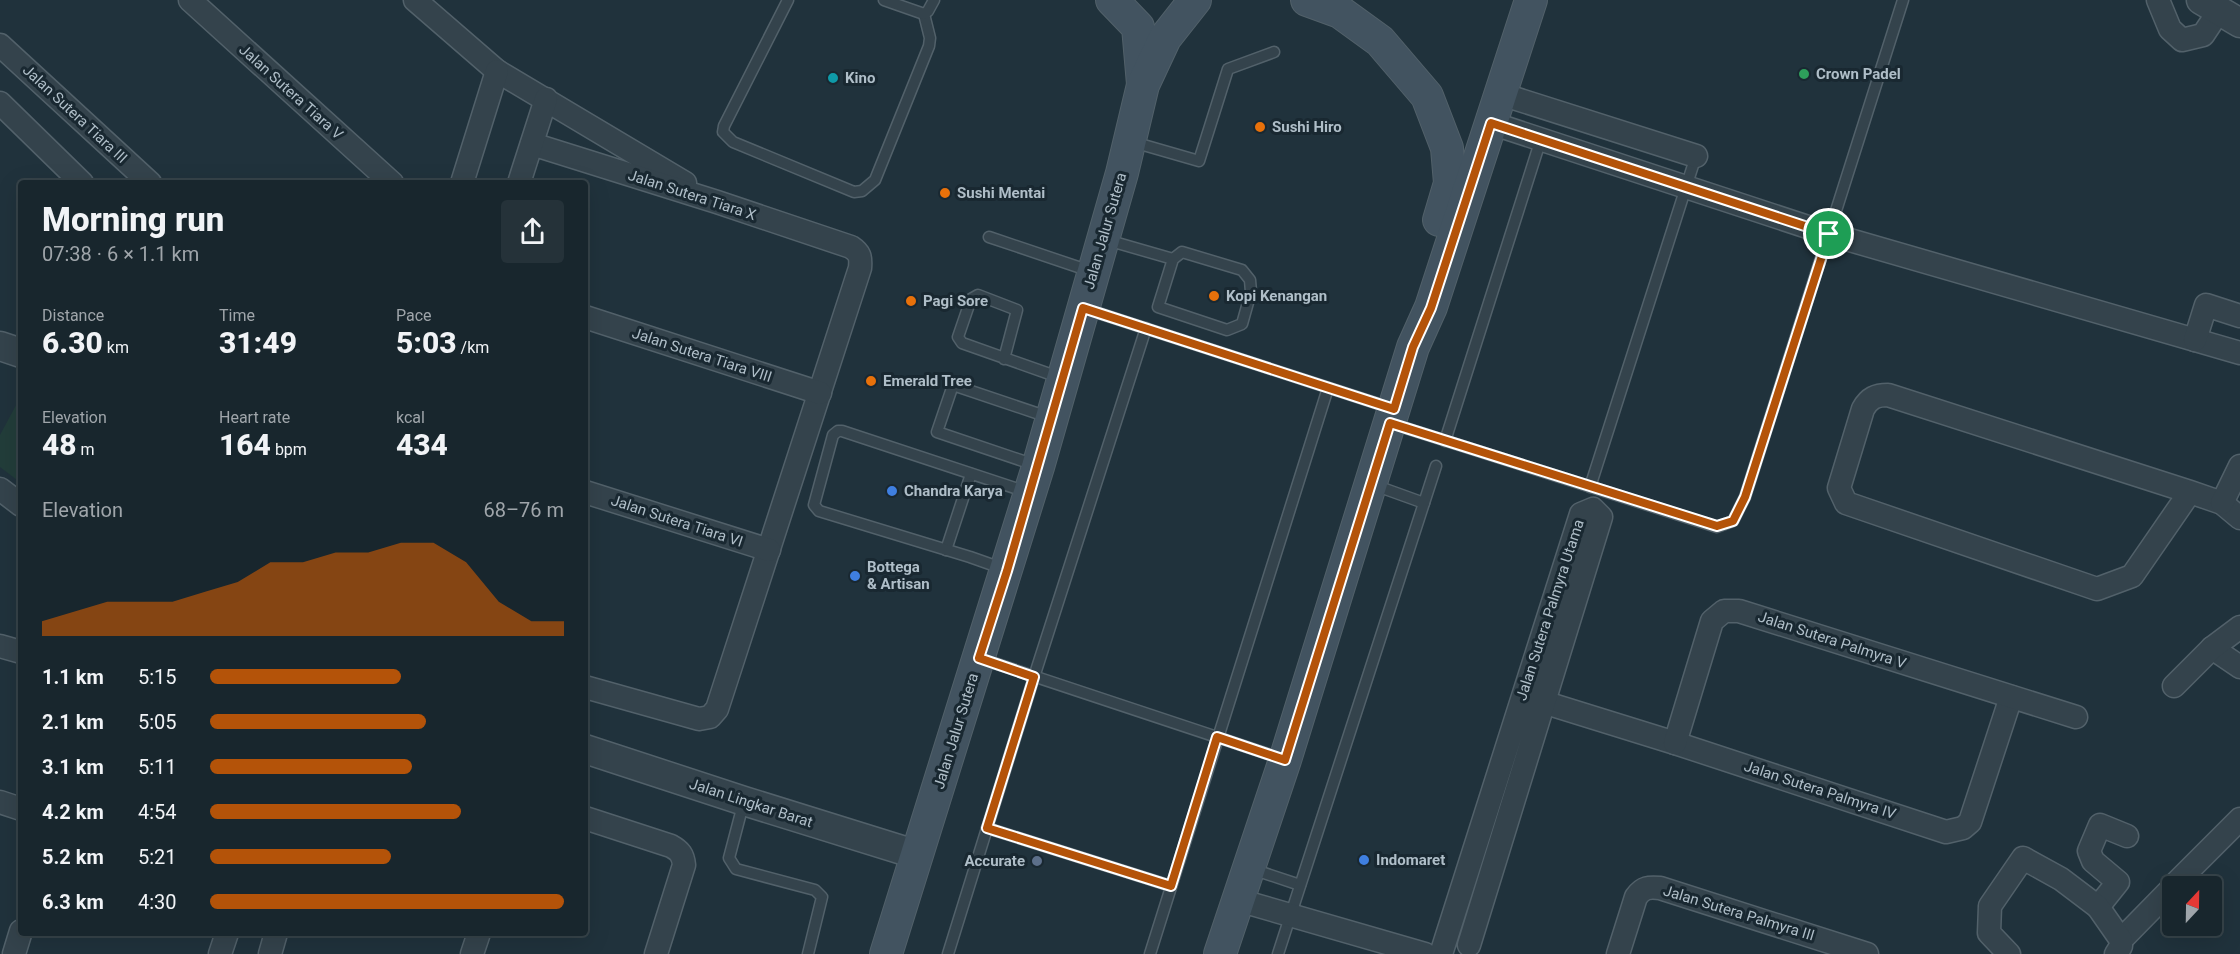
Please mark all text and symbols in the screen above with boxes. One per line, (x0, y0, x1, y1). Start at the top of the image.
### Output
street label: Jalan Sutera Tiara V (235, 41, 347, 144)
street label: Jalan Sutera Tiara III (19, 61, 131, 167)
place label: Crown Padel (1816, 65, 1901, 83)
marker: Crown Padel (1797, 67, 1811, 81)
place label: Kino (845, 69, 875, 87)
marker: Kino (826, 71, 840, 85)
place label: Sushi Hiro (1272, 118, 1342, 136)
marker: Sushi Hiro (1253, 120, 1267, 134)
street label: Jalan Sutera Tiara X (626, 166, 759, 224)
street label: Jalan Jalur Sutera (1080, 171, 1130, 291)
place label: Sushi Mentai (957, 184, 1045, 202)
marker: Sushi Mentai (938, 186, 952, 200)
text: Morning run (42, 200, 224, 239)
button: share (501, 200, 564, 263)
pin (1803, 208, 1854, 259)
icon: arrive (1812, 217, 1845, 250)
text: 07:38 · 6 × 1.1 km (42, 242, 199, 266)
place label: Kopi Kenangan (1226, 287, 1327, 305)
marker: Kopi Kenangan (1207, 289, 1221, 303)
place label: Pagi Sore (923, 292, 988, 310)
marker: Pagi Sore (904, 294, 918, 308)
text: Distance (42, 306, 104, 325)
text: Time (219, 306, 255, 325)
text: Pace (396, 306, 432, 325)
street label: Jalan Sutera Tiara VIII (630, 324, 774, 386)
text: 6.30 (42, 325, 103, 360)
text: 31:49 (219, 325, 297, 360)
text: 5:03 (396, 325, 457, 360)
text: km (103, 338, 129, 357)
text: /km (457, 338, 489, 357)
place label: Emerald Tree (883, 372, 972, 390)
marker: Emerald Tree (864, 374, 878, 388)
text: Elevation (42, 408, 107, 427)
text: Heart rate (219, 408, 290, 427)
text: kcal (396, 408, 425, 427)
text: 48 (42, 427, 77, 462)
text: 164 (219, 427, 271, 462)
text: 434 (396, 427, 448, 462)
text: m (77, 440, 95, 459)
text: bpm (271, 440, 307, 459)
place label: Chandra Karya (904, 482, 1003, 500)
marker: Chandra Karya (885, 484, 899, 498)
street label: Jalan Sutera Tiara VI (609, 491, 745, 551)
text: Elevation (42, 498, 123, 522)
text: 68–76 m (483, 498, 564, 522)
street label: Jalan Sutera Palmyra Utama (1512, 517, 1588, 703)
place label: Bottega & Artisan (867, 558, 930, 593)
marker: Bottega & Artisan (848, 569, 862, 583)
street label: Jalan Sutera Palmyra V (1756, 608, 1909, 673)
text: 1.1 km (42, 665, 104, 689)
text: 5:15 (138, 665, 177, 689)
street label: Jalan Jalur Sutera (930, 671, 982, 791)
text: 2.1 km (42, 710, 104, 734)
text: 5:05 (138, 710, 177, 734)
text: 3.1 km (42, 755, 104, 779)
text: 5:11 (138, 755, 177, 779)
street label: Jalan Sutera Palmyra IV (1742, 757, 1899, 823)
street label: Jalan Lingkar Barat (687, 775, 815, 831)
text: 4.2 km (42, 800, 104, 824)
text: 4:54 (138, 800, 177, 824)
text: 5.2 km (42, 845, 104, 869)
text: 5:21 (138, 845, 177, 869)
place label: Indomaret (1376, 851, 1445, 869)
place label: Accurate (964, 852, 1025, 870)
marker: Indomaret (1357, 853, 1371, 867)
marker: Accurate (1030, 854, 1044, 868)
north arrow (2162, 876, 2222, 936)
map controls (2162, 876, 2222, 936)
street label: Jalan Sutera Palmyra III (1661, 881, 1817, 945)
text: 6.3 km (42, 890, 104, 914)
text: 4:30 (138, 890, 177, 914)

